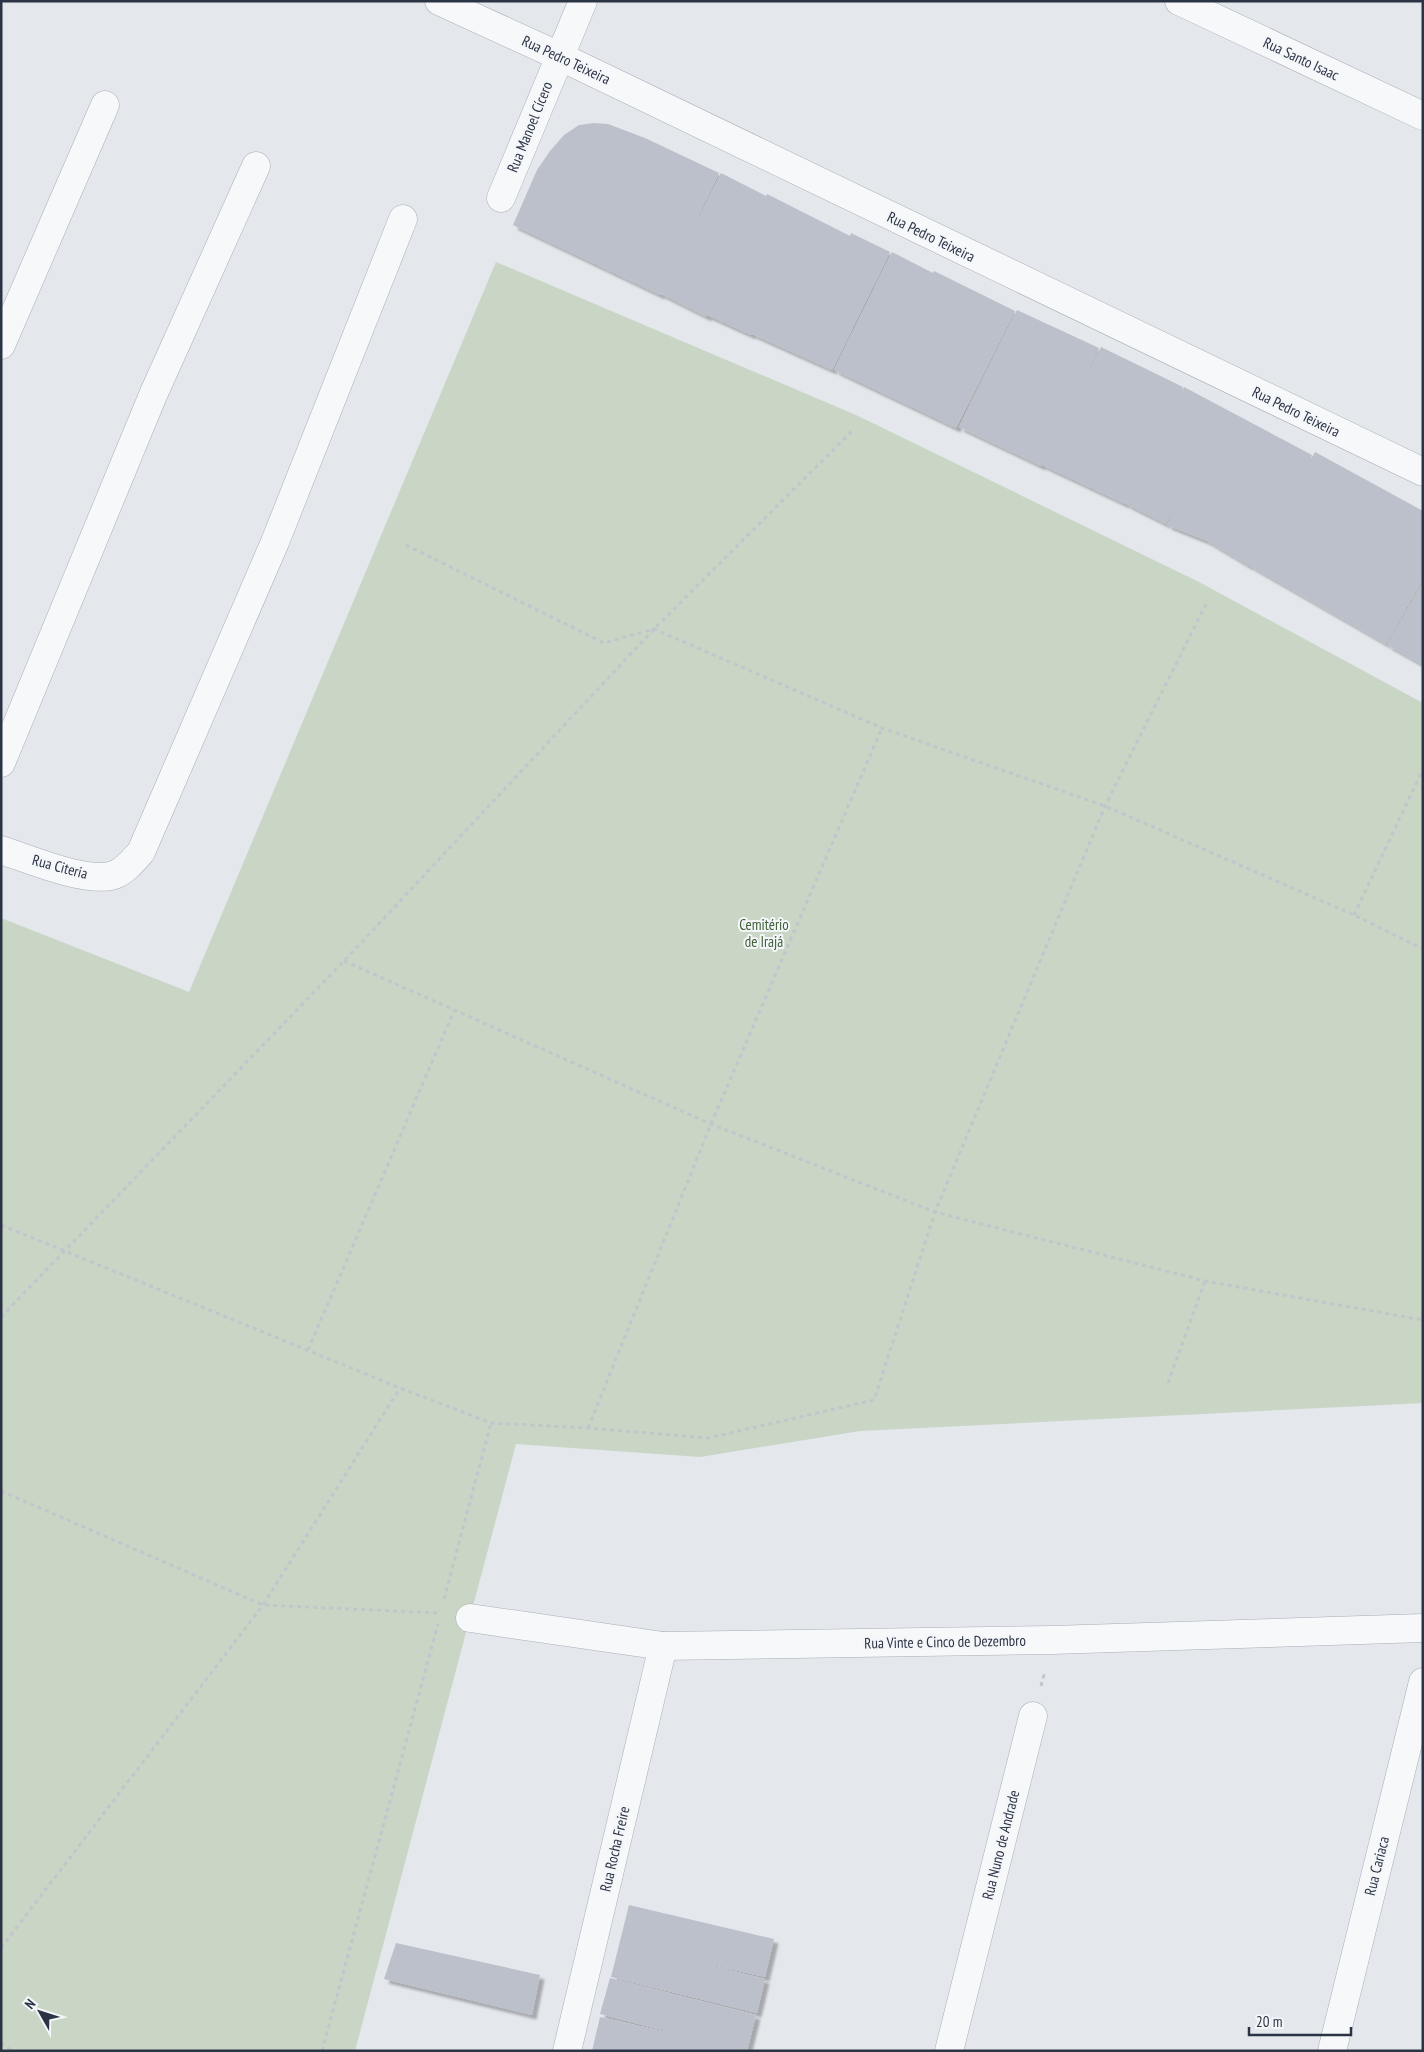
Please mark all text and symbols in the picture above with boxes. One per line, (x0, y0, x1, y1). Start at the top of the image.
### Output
street label: Rua Pedro Teixeira (519, 31, 613, 88)
street label: Rua Santo Isaac (1260, 33, 1343, 85)
street label: Rua Manoel Cícero (503, 79, 556, 175)
street label: Rua Pedro Teixeira (884, 207, 978, 266)
street label: Rua Pedro Teixeira (1249, 382, 1343, 441)
street label: Rua Citeria (30, 850, 90, 883)
park label: Cemitério de Irajá (739, 915, 789, 951)
street label: Rua Vinte e Cinco de Dezembro (864, 1631, 1026, 1652)
street label: Rua Nuno de Andrade (978, 1788, 1023, 1902)
street label: Rua Rocha Freire (595, 1804, 634, 1893)
street label: Rua Cariaca (1360, 1834, 1393, 1897)
north arrow (15, 1987, 65, 2037)
text: N (21, 1995, 39, 2012)
scale bar (1249, 2004, 1352, 2036)
text: 20 m (1256, 2012, 1282, 2031)

